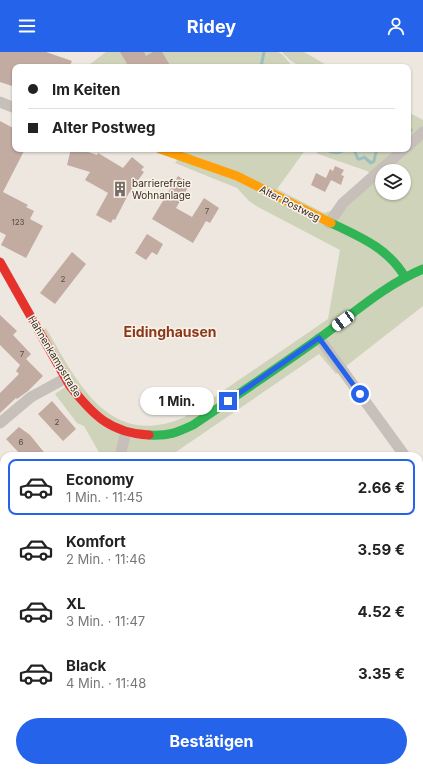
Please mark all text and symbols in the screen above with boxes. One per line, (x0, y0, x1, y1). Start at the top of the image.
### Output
icon: menu (16, 15, 38, 37)
icon: person (385, 15, 407, 37)
text: Ridey (187, 16, 236, 37)
text: Im Keiten (52, 80, 120, 99)
text: Alter Postweg (52, 118, 155, 137)
map controls (375, 164, 411, 200)
button: layers (375, 164, 411, 200)
place label: barrierefreie Wohnanlage (132, 177, 191, 201)
building icon: barrierefreie Wohnanlage (111, 180, 129, 198)
street label: Alter Postweg (258, 183, 322, 223)
house number: 7 (205, 206, 210, 216)
house number: 123 (11, 217, 25, 227)
house number: 2 (61, 274, 66, 284)
car (330, 309, 356, 333)
street label: Hahnenkampstraße (26, 313, 84, 399)
district label: Eidinghausen (124, 323, 216, 340)
house number: 7 (20, 349, 25, 359)
route start (351, 385, 369, 403)
callout: 1 Min. (140, 387, 214, 415)
route end (219, 392, 237, 410)
text: 1 Min. (159, 393, 195, 409)
house number: 2 (55, 417, 60, 427)
house number: 6 (19, 437, 24, 447)
icon: car (18, 469, 54, 505)
text: Economy (66, 470, 134, 489)
text: 2.66 € (358, 478, 405, 497)
text: 1 Min. · 11:45 (66, 489, 143, 505)
icon: car (18, 531, 54, 567)
text: Komfort (66, 532, 126, 551)
text: 3.59 € (358, 540, 405, 559)
text: 2 Min. · 11:46 (66, 551, 146, 567)
icon: car (18, 593, 54, 629)
text: XL (66, 594, 86, 613)
text: 4.52 € (358, 602, 405, 621)
text: 3 Min. · 11:47 (66, 613, 145, 629)
icon: car (18, 655, 54, 691)
text: Black (66, 656, 106, 675)
text: 3.35 € (358, 664, 405, 683)
text: 4 Min. · 11:48 (66, 675, 146, 691)
button: Bestätigen (16, 718, 407, 764)

